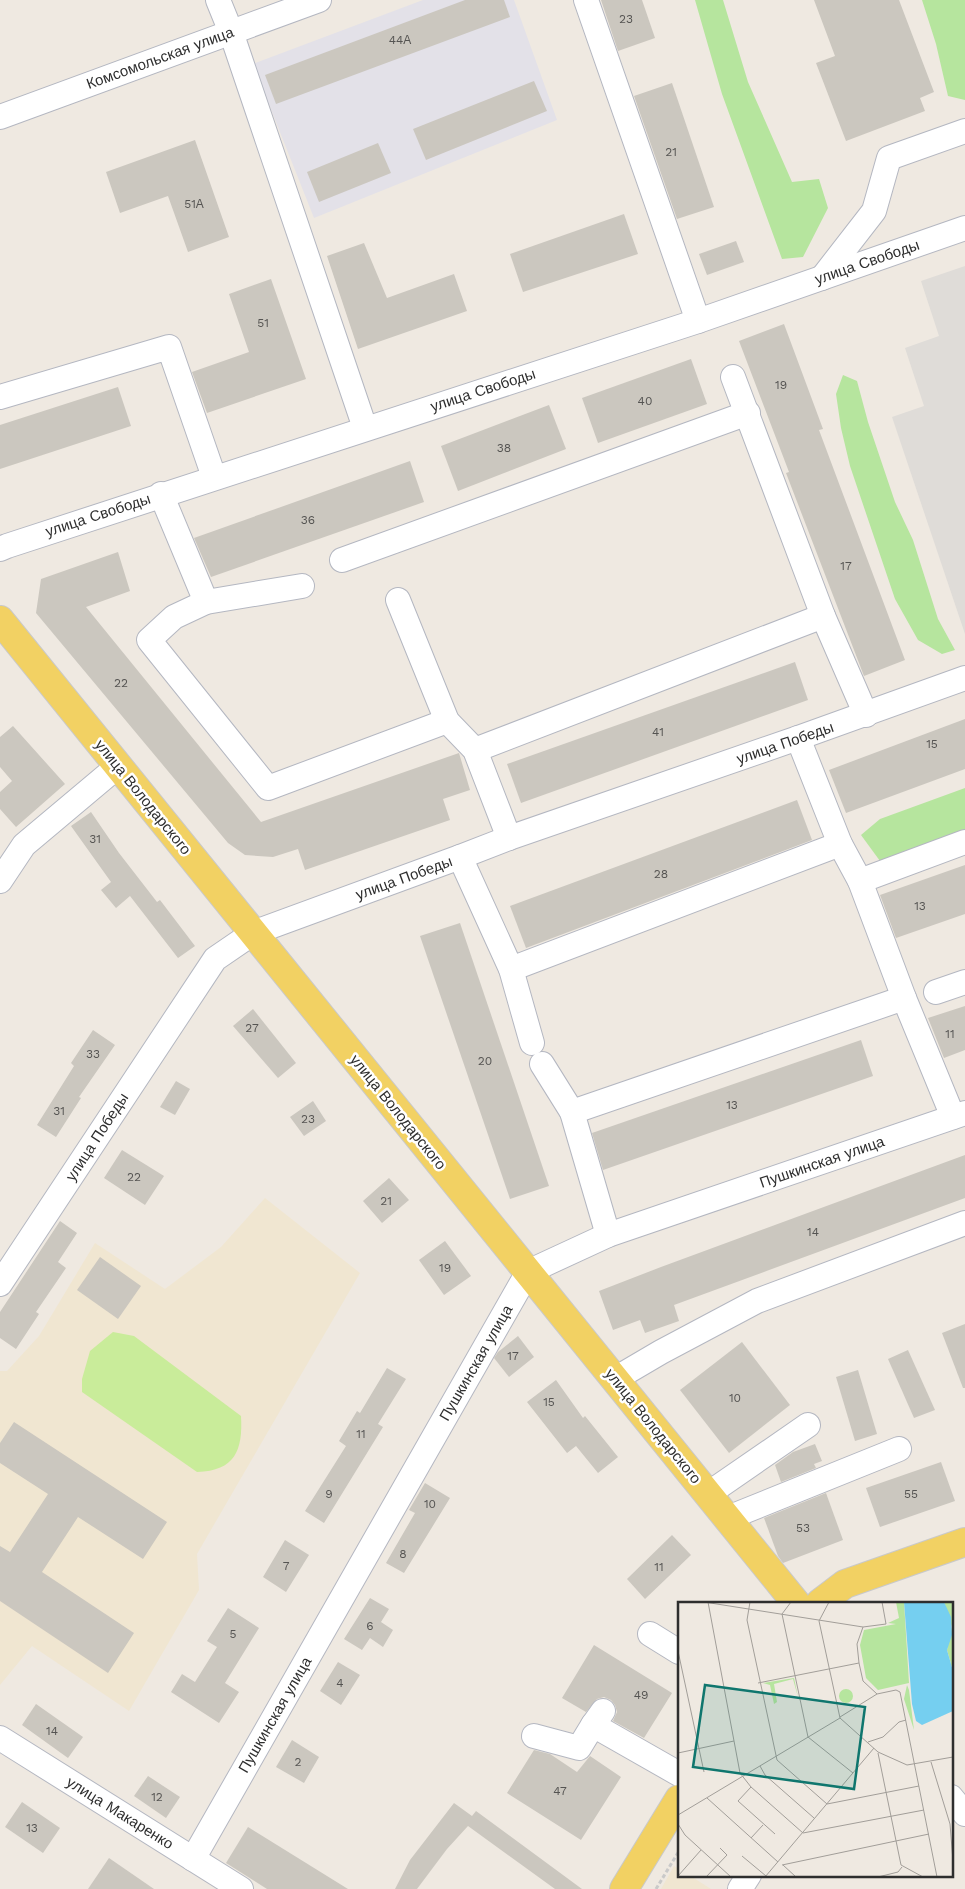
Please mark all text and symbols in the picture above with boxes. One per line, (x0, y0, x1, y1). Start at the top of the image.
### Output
house number: 23 (619, 12, 633, 26)
street label: Комсомольская улица (84, 23, 237, 93)
house number: 44А (389, 33, 411, 47)
house number: 21 (665, 145, 677, 159)
house number: 51А (184, 197, 204, 211)
street label: улица Свободы (812, 236, 922, 288)
house number: 51 (257, 316, 269, 330)
street label: улица Свободы (428, 365, 538, 415)
house number: 19 (775, 378, 787, 392)
house number: 40 (638, 394, 652, 408)
house number: 38 (497, 441, 511, 455)
street label: улица Свободы (43, 490, 153, 540)
house number: 36 (301, 513, 315, 527)
house number: 17 (840, 559, 852, 573)
house number: 22 (114, 676, 128, 690)
street label: улица Победы (734, 718, 836, 768)
house number: 41 (652, 725, 664, 739)
street label: улица Володарского (91, 736, 195, 858)
house number: 15 (926, 737, 938, 751)
house number: 31 (89, 832, 101, 846)
street label: улица Победы (353, 852, 455, 904)
house number: 28 (654, 867, 668, 881)
house number: 13 (914, 899, 926, 913)
house number: 27 (245, 1021, 259, 1035)
house number: 11 (945, 1027, 955, 1041)
house number: 33 (86, 1047, 100, 1061)
street label: улица Володарского (346, 1051, 450, 1173)
house number: 20 (478, 1054, 492, 1068)
street label: улица Победы (62, 1090, 132, 1184)
house number: 13 (726, 1098, 738, 1112)
house number: 31 (53, 1104, 65, 1118)
house number: 23 (301, 1112, 315, 1126)
street label: Пушкинская улица (757, 1132, 887, 1192)
house number: 22 (127, 1170, 141, 1184)
house number: 21 (380, 1194, 392, 1208)
house number: 14 (807, 1225, 819, 1239)
house number: 19 (439, 1261, 451, 1275)
street label: Пушкинская улица (436, 1301, 517, 1424)
house number: 17 (507, 1349, 519, 1363)
street label: улица Володарского (601, 1365, 705, 1487)
house number: 10 (729, 1391, 741, 1405)
house number: 15 (543, 1395, 555, 1409)
house number: 11 (356, 1427, 366, 1441)
house number: 9 (325, 1487, 333, 1501)
house number: 55 (904, 1487, 918, 1501)
house number: 10 (424, 1497, 436, 1511)
house number: 53 (796, 1521, 810, 1535)
house number: 8 (399, 1547, 407, 1561)
house number: 7 (283, 1559, 290, 1573)
house number: 11 (654, 1560, 664, 1574)
inset map (678, 1602, 952, 1876)
house number: 6 (366, 1619, 374, 1633)
house number: 5 (230, 1627, 237, 1641)
street label: Пушкинская улица (235, 1653, 316, 1776)
house number: 4 (336, 1676, 344, 1690)
house number: 49 (634, 1688, 648, 1702)
house number: 14 (46, 1724, 58, 1738)
house number: 2 (295, 1755, 302, 1769)
street label: улица Макаренко (63, 1773, 177, 1853)
house number: 47 (553, 1784, 567, 1798)
house number: 12 (151, 1790, 163, 1804)
house number: 13 (26, 1821, 38, 1835)

